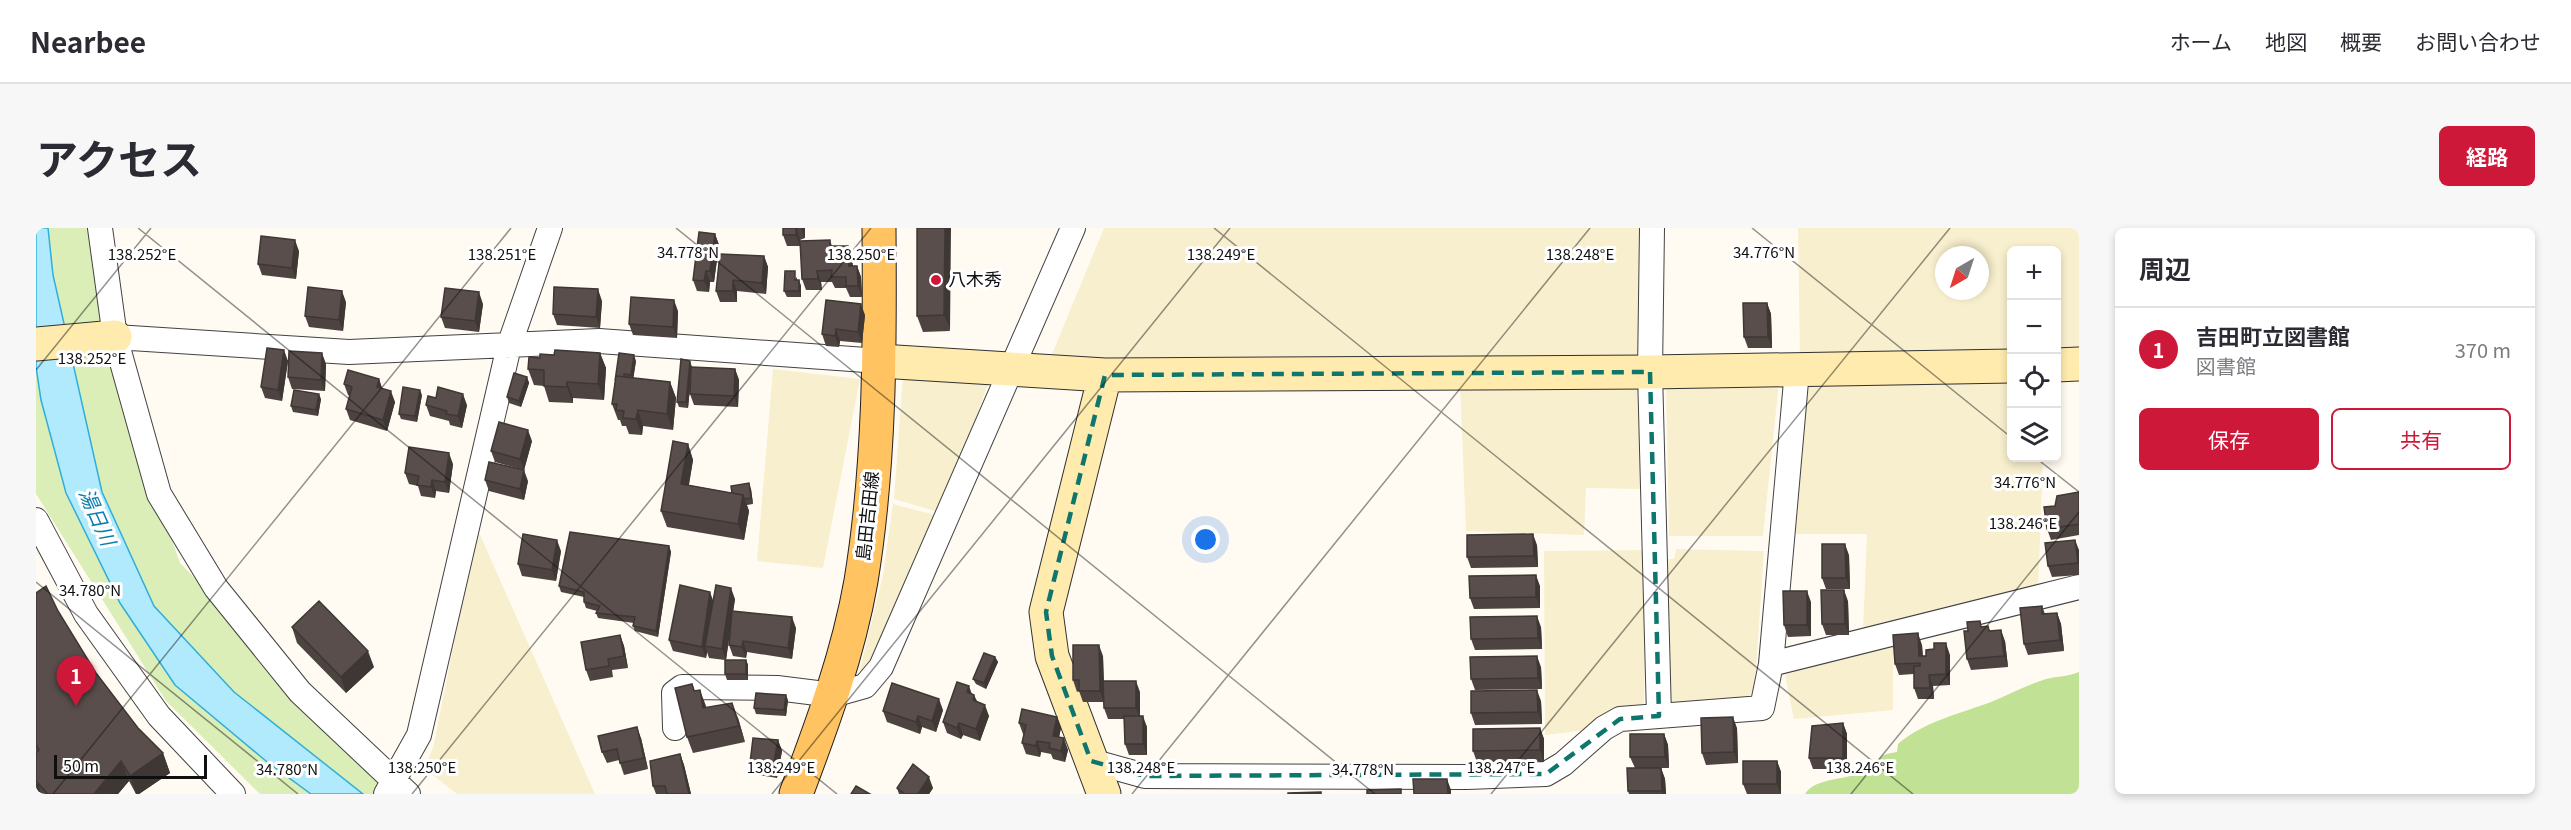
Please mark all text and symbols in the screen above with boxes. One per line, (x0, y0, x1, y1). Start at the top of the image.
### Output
text: Nearbee (30, 21, 146, 61)
text: ホーム (2170, 26, 2232, 56)
text: 地図 (2265, 26, 2307, 56)
text: 概要 (2340, 26, 2382, 56)
text: お問い合わせ (2415, 26, 2541, 56)
text: アクセス (36, 126, 202, 187)
button: 経路 (2439, 126, 2535, 186)
text: 34.778°N (657, 241, 719, 262)
text: 34.776°N (1733, 241, 1795, 262)
text: 138.252°E (108, 243, 176, 264)
text: 138.251°E (468, 243, 536, 264)
text: 138.250°E (827, 243, 895, 264)
text: 138.249°E (1187, 243, 1255, 264)
text: 138.248°E (1546, 243, 1614, 264)
north arrow (1935, 246, 1989, 300)
map controls (2007, 246, 2061, 462)
button: + (2007, 246, 2061, 300)
text: 周辺 (2139, 249, 2191, 286)
place label: 八木秀 (948, 265, 1002, 291)
marker: 八木秀 (929, 273, 943, 287)
button: − (2007, 300, 2061, 354)
text: 吉田町立図書館 (2196, 319, 2350, 351)
text: 1 (2153, 335, 2164, 364)
text: 370 m (2455, 335, 2511, 364)
text: 138.252°E (58, 347, 126, 368)
text: 図書館 (2196, 351, 2256, 380)
button: locate (2007, 354, 2061, 408)
button: layers (2007, 408, 2061, 462)
button: 保存 (2139, 408, 2319, 470)
button: 共有 (2331, 408, 2511, 470)
street label: 島田吉田線 (848, 470, 884, 562)
text: 34.776°N (1994, 471, 2056, 492)
water label: 湯日川 (73, 483, 125, 552)
text: 138.246°E (1989, 512, 2057, 533)
your location (1191, 525, 1220, 554)
text: 34.780°N (59, 579, 121, 600)
pin: 1 (56, 656, 96, 706)
scale bar (54, 752, 207, 780)
text: 50 m (63, 753, 99, 777)
text: 138.250°E (388, 756, 456, 777)
text: 138.249°E (747, 756, 815, 777)
text: 138.248°E (1107, 756, 1175, 777)
text: 138.247°E (1467, 756, 1535, 777)
text: 138.246°E (1826, 756, 1894, 777)
text: 34.780°N (256, 758, 318, 779)
text: 34.778°N (1332, 758, 1394, 779)

